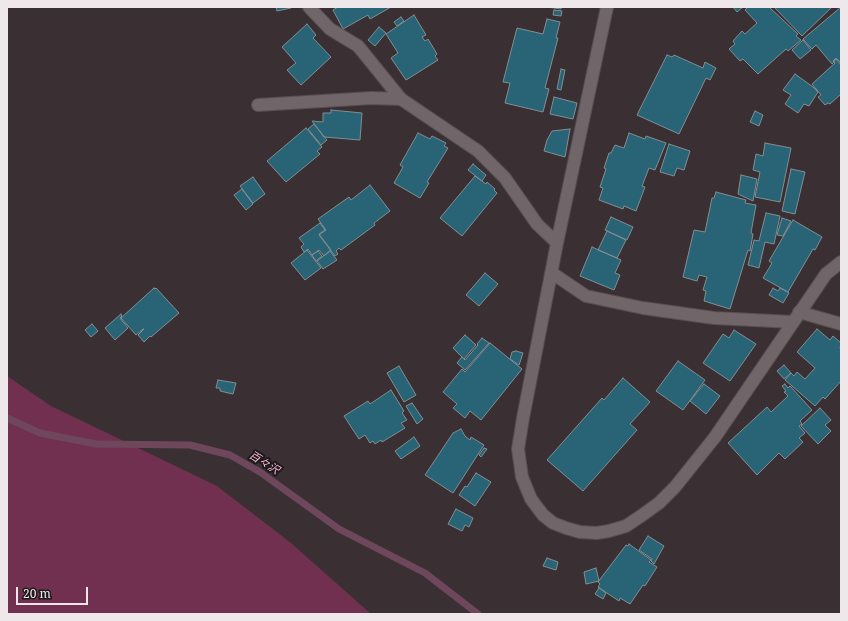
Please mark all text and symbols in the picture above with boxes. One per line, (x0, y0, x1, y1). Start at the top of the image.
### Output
water label: 百々沢 (247, 449, 281, 477)
scale bar (18, 579, 90, 605)
text: 20 m (23, 585, 51, 602)

